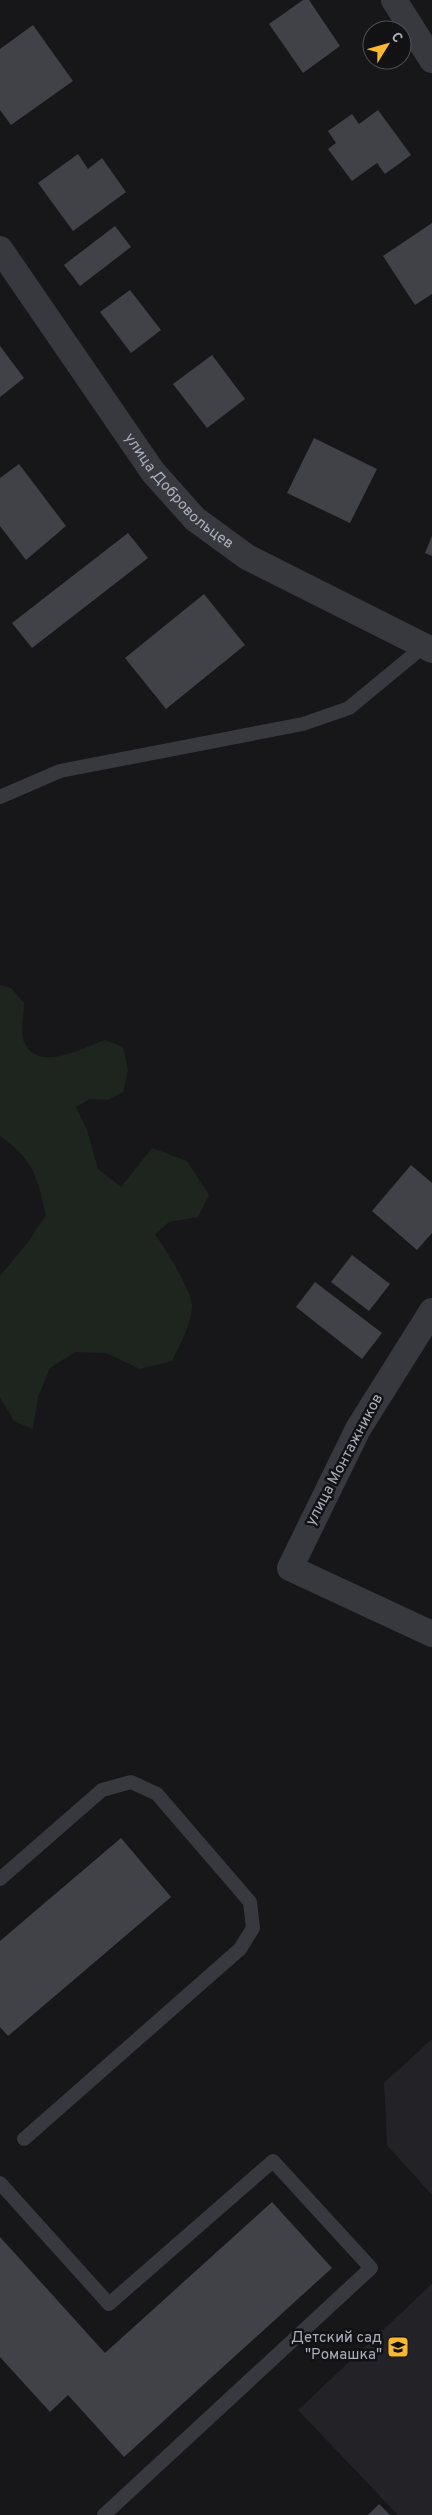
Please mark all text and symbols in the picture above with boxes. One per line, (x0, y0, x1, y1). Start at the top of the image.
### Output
north arrow (362, 20, 412, 70)
text: С (387, 29, 406, 47)
street label: улица Добровольцев (120, 429, 237, 553)
street label: улица Монтажников (302, 1391, 388, 1529)
place label: Детский сад "Ромашка" (291, 2329, 382, 2365)
school or university icon: Детский сад "Ромашка" (386, 2335, 410, 2359)

